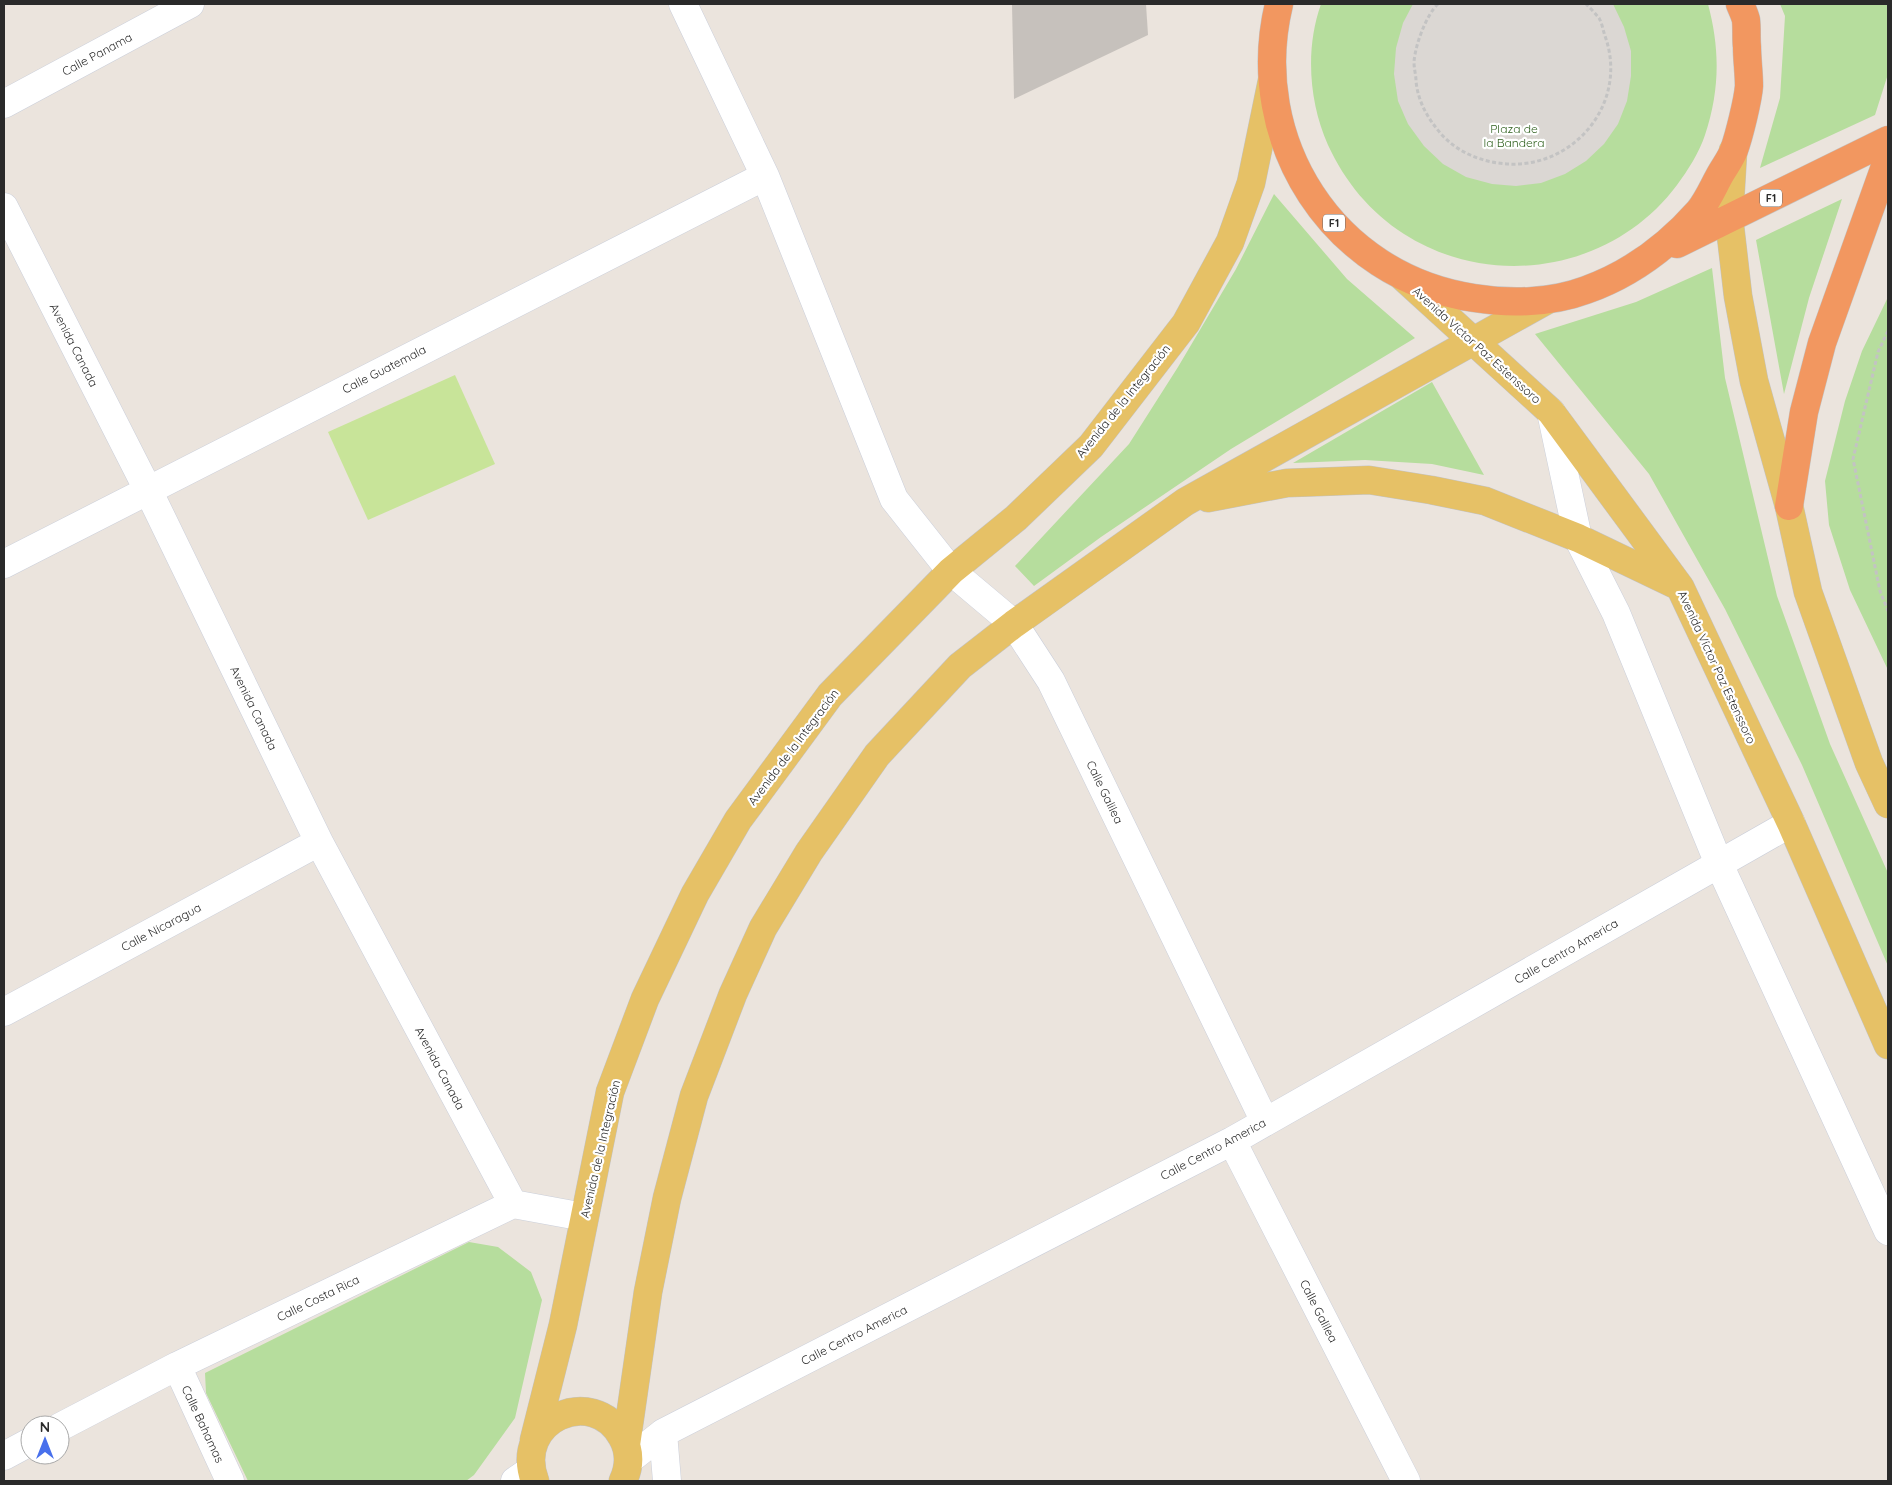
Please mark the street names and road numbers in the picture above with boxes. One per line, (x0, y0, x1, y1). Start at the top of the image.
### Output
street label: Calle Panama (59, 29, 135, 79)
road number: F1 (1760, 190, 1782, 207)
road number: F1 (1323, 214, 1345, 232)
street label: Avenida Víctor Paz Estenssoro (1410, 283, 1544, 407)
street label: Avenida Canada (47, 301, 101, 389)
street label: Calle Guatemala (340, 341, 428, 397)
street label: Avenida de la Integración (1073, 341, 1173, 461)
street label: Avenida Víctor Paz Estenssoro (1675, 588, 1759, 746)
street label: Avenida Canada (227, 664, 281, 752)
street label: Avenida de la Integración (744, 686, 842, 808)
street label: Calle Galilea (1083, 758, 1127, 826)
street label: Calle Nicaragua (118, 900, 204, 954)
street label: Calle Centro America (1511, 915, 1621, 987)
street label: Avenida Canada (412, 1024, 468, 1112)
street label: Avenida de la Integración (577, 1078, 623, 1220)
street label: Calle Centro America (1158, 1115, 1268, 1183)
street label: Calle Costa Rica (274, 1272, 362, 1324)
street label: Calle Galilea (1297, 1277, 1341, 1345)
street label: Calle Centro America (798, 1302, 910, 1368)
street label: Calle Bahamas (179, 1383, 228, 1465)

